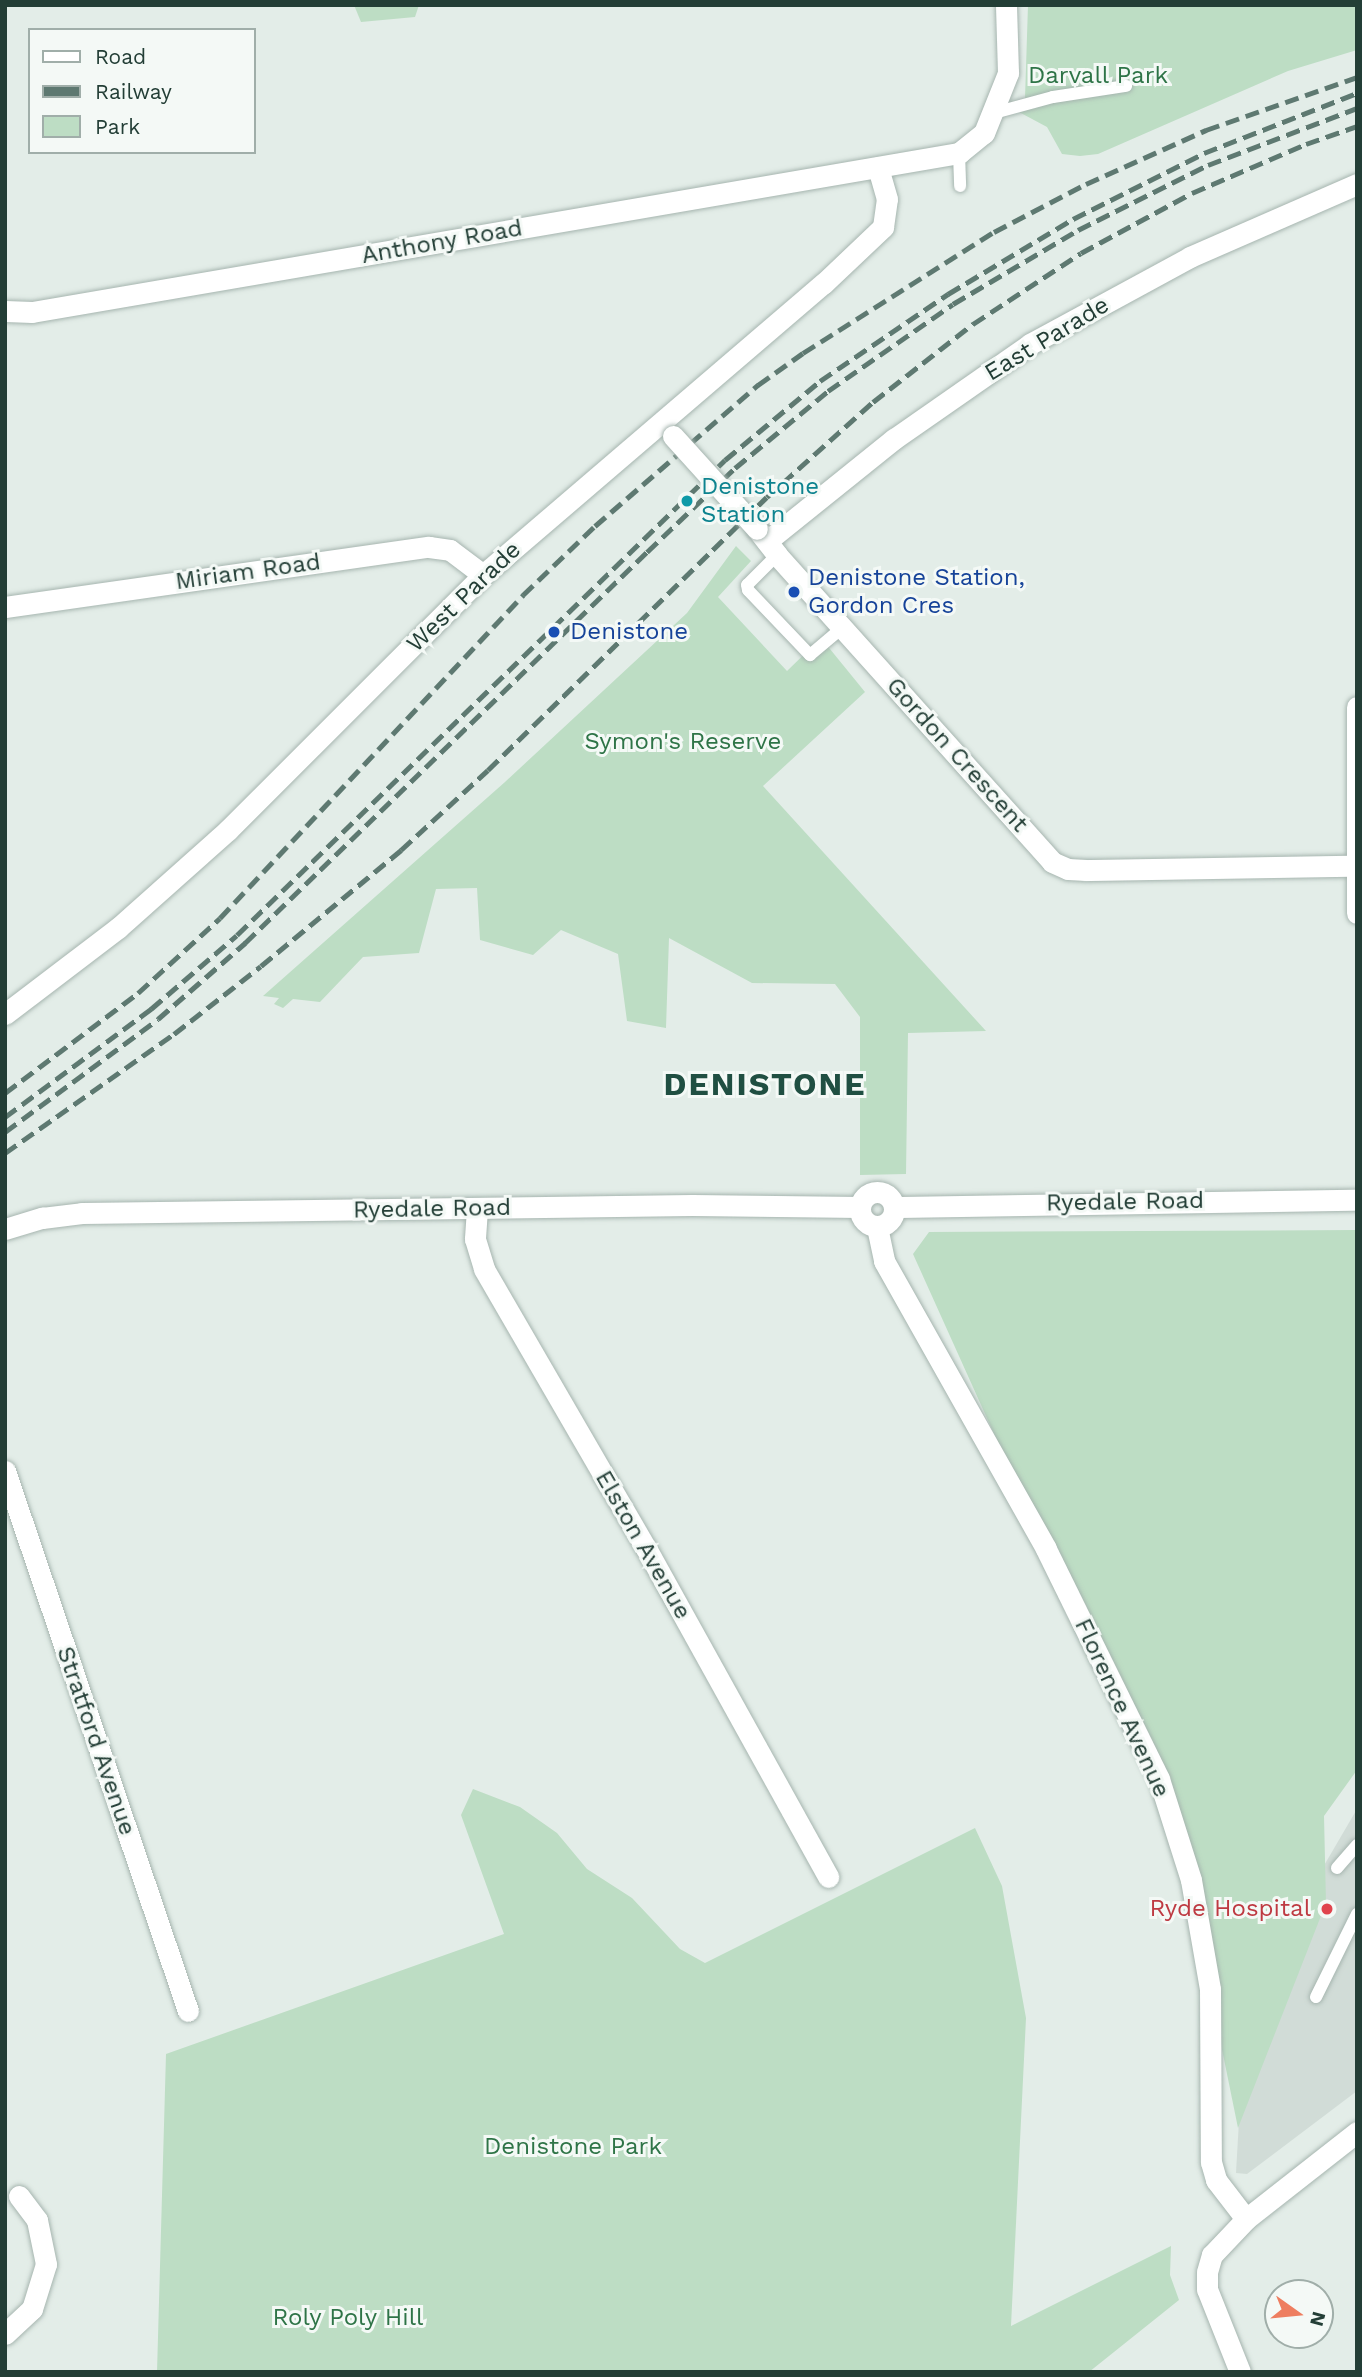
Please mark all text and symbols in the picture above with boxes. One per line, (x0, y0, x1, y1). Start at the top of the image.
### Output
legend (28, 28, 256, 154)
text: Road (95, 44, 146, 69)
park label: Darvall Park (1028, 62, 1168, 90)
text: Railway (95, 79, 172, 104)
text: Park (95, 114, 140, 139)
street label: Anthony Road (359, 214, 525, 270)
street label: East Parade (980, 291, 1114, 387)
place label: Denistone Station (701, 473, 819, 529)
marker: Denistone Station (679, 493, 695, 509)
street label: West Parade (401, 536, 527, 658)
street label: Miriam Road (174, 548, 322, 596)
place label: Denistone Station, Gordon Cres (808, 564, 1025, 620)
marker: Denistone Station, Gordon Cres (786, 584, 802, 600)
place label: Denistone (570, 618, 688, 646)
marker: Denistone (544, 622, 564, 642)
street label: Gordon Crescent (880, 672, 1034, 838)
park label: Symon's Reserve (585, 728, 781, 756)
district label: DENISTONE (665, 1065, 865, 1103)
street label: Ryedale Road (1046, 1186, 1204, 1218)
street label: Ryedale Road (353, 1193, 511, 1225)
street label: Elston Avenue (589, 1465, 697, 1625)
street label: Florence Avenue (1068, 1614, 1176, 1802)
street label: Stratford Avenue (50, 1642, 142, 1840)
place label: Ryde Hospital (1150, 1895, 1311, 1923)
marker: Ryde Hospital (1317, 1899, 1337, 1919)
park label: Denistone Park (484, 2133, 662, 2161)
north arrow (1264, 2279, 1334, 2349)
park label: Roly Poly Hill (272, 2304, 424, 2332)
text: N (1305, 2309, 1331, 2329)

